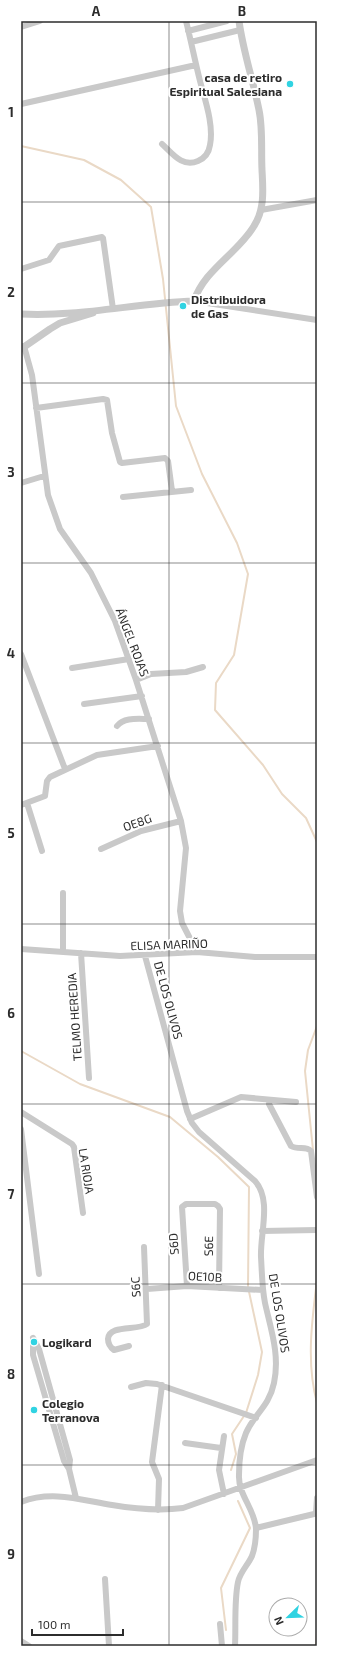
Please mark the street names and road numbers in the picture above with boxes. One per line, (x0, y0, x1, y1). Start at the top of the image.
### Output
street label: ÁNGEL ROJAS (114, 606, 153, 678)
street label: OE8G (121, 811, 153, 833)
street label: ELISA MARIÑO (130, 936, 208, 952)
street label: DE LOS OLIVOS (152, 960, 186, 1041)
street label: TELMO HEREDIA (64, 972, 84, 1062)
street label: LA RIOJA (76, 1147, 98, 1195)
street label: S6D (165, 1233, 181, 1255)
street label: S6E (201, 1235, 215, 1256)
street label: OE10B (188, 1268, 222, 1284)
street label: DE LOS OLIVOS (267, 1272, 293, 1354)
street label: S6C (127, 1276, 143, 1298)

